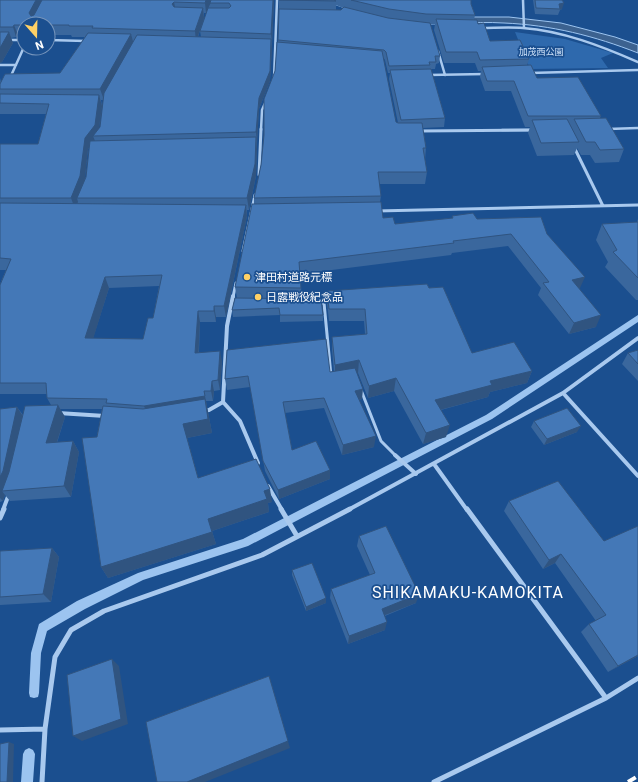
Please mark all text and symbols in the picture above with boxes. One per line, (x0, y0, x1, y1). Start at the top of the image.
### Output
north arrow (16, 16, 56, 56)
text: N (33, 37, 45, 52)
park label: 加茂西公園 (518, 47, 564, 57)
place label: 津田村道路元標 (255, 271, 332, 284)
marker: 津田村道路元標 (242, 272, 252, 282)
place label: 日露戦役紀念品 (266, 291, 343, 304)
marker: 日露戦役紀念品 (253, 292, 263, 302)
district label: SHIKAMAKU-KAMOKITA (372, 583, 564, 602)

